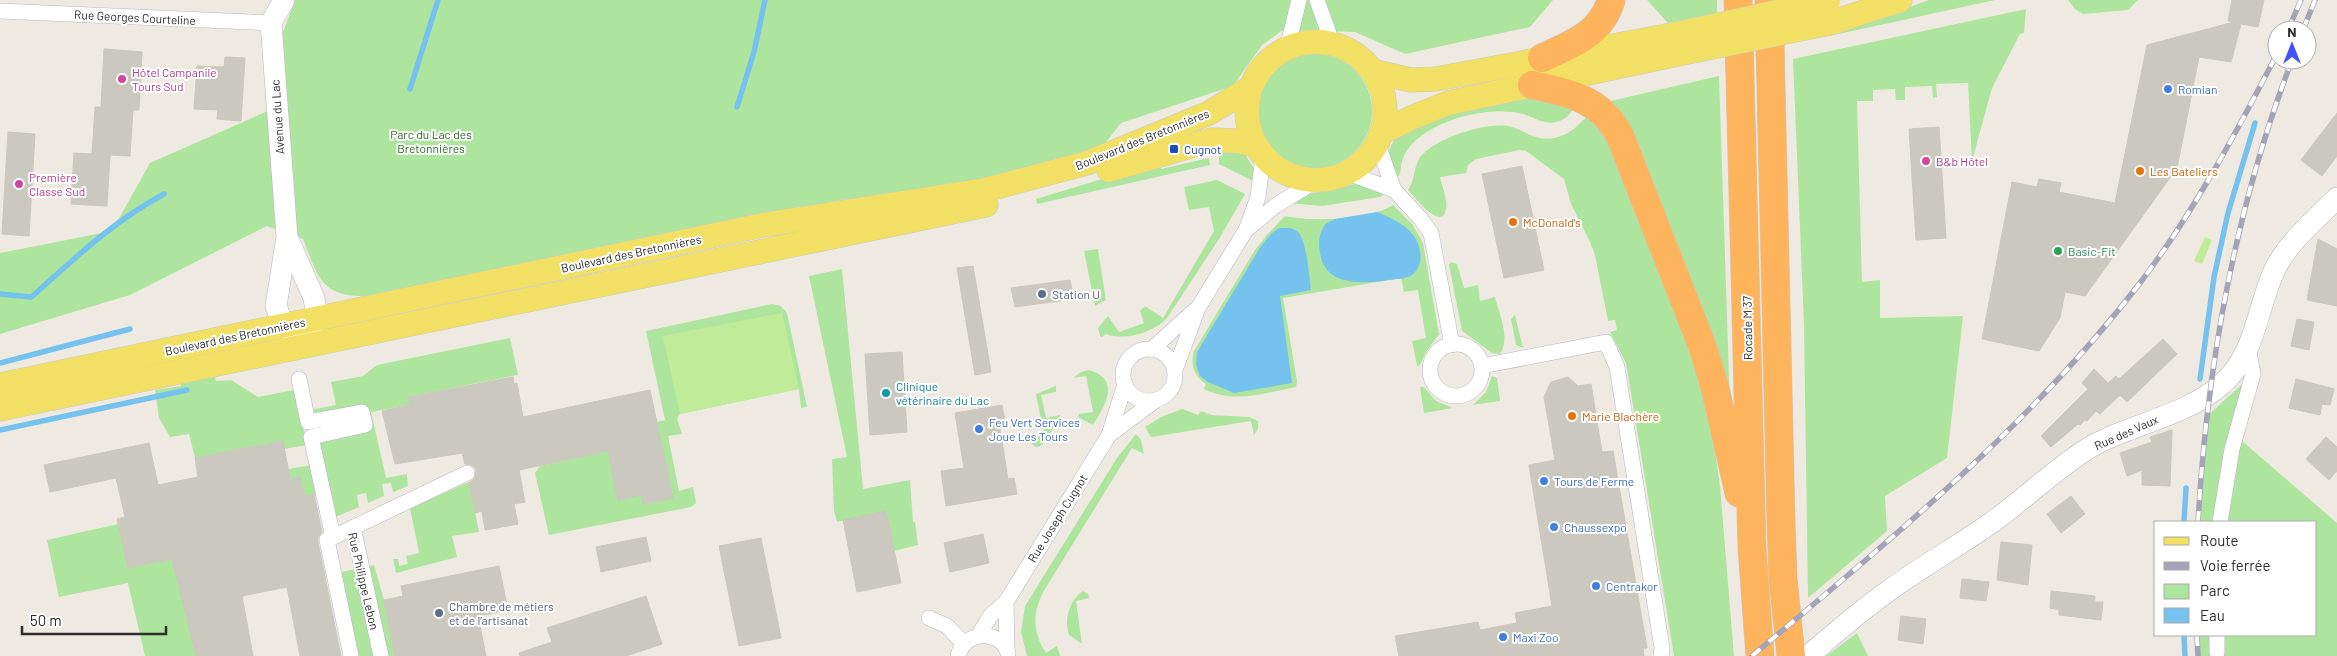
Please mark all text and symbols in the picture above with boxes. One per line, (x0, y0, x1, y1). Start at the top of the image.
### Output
street label: Rue Georges Courteline (74, 7, 196, 27)
north arrow (2267, 20, 2317, 70)
text: N (2287, 23, 2297, 40)
place label: Hôtel Campanile Tours Sud (132, 65, 217, 93)
marker: Hôtel Campanile Tours Sud (116, 73, 128, 85)
street label: Avenue du Lac (267, 79, 287, 155)
place label: Romian (2178, 82, 2217, 96)
marker: Romian (2162, 83, 2174, 95)
street label: Boulevard des Bretonnières (1073, 106, 1211, 172)
park label: Parc du Lac des Bretonnières (390, 127, 472, 155)
place label: Cugnot (1184, 142, 1221, 156)
marker: Cugnot (1168, 143, 1180, 155)
place label: B&b Hôtel (1936, 154, 1988, 168)
marker: B&b Hôtel (1920, 155, 1932, 167)
place label: Les Bateliers (2150, 164, 2218, 178)
marker: Les Bateliers (2134, 165, 2146, 177)
place label: Première Classe Sud (29, 170, 85, 198)
marker: Première Classe Sud (13, 178, 25, 190)
place label: McDonald's (1523, 215, 1581, 229)
marker: McDonald's (1507, 216, 1519, 228)
street label: Boulevard des Bretonnières (560, 231, 703, 275)
place label: Basic-Fit (2068, 244, 2116, 258)
marker: Basic-Fit (2052, 245, 2064, 257)
place label: Station U (1052, 287, 1100, 301)
marker: Station U (1036, 288, 1048, 300)
street label: Rocade M 37 (1739, 295, 1755, 360)
street label: Boulevard des Bretonnières (164, 314, 307, 358)
place label: Clinique vétérinaire du Lac (896, 379, 989, 407)
marker: Clinique vétérinaire du Lac (880, 387, 892, 399)
place label: Marie Blachère (1582, 409, 1659, 423)
marker: Marie Blachère (1566, 410, 1578, 422)
street label: Rue des Vaux (2092, 412, 2160, 452)
place label: Feu Vert Services Joue Les Tours (989, 415, 1080, 443)
marker: Feu Vert Services Joue Les Tours (973, 423, 985, 435)
street label: Rue Joseph Cugnot (1024, 471, 1090, 565)
place label: Tours de Ferme (1554, 474, 1634, 488)
marker: Tours de Ferme (1538, 475, 1550, 487)
place label: Chaussexpo (1564, 520, 1627, 534)
marker: Chaussexpo (1548, 521, 1560, 533)
legend (2154, 521, 2317, 636)
street label: Rue Philippe Lebon (346, 531, 382, 631)
text: Route (2200, 531, 2239, 549)
text: Voie ferrée (2200, 556, 2271, 574)
place label: Centrakor (1606, 579, 1658, 593)
marker: Centrakor (1590, 580, 1602, 592)
text: Parc (2200, 581, 2230, 599)
place label: Chambre de métiers et de l’artisanat (449, 599, 554, 627)
scale bar (22, 604, 166, 636)
text: Eau (2200, 606, 2225, 624)
marker: Chambre de métiers et de l’artisanat (433, 607, 445, 619)
text: 50 m (30, 611, 62, 629)
place label: Maxi Zoo (1513, 630, 1559, 644)
marker: Maxi Zoo (1497, 631, 1509, 643)

